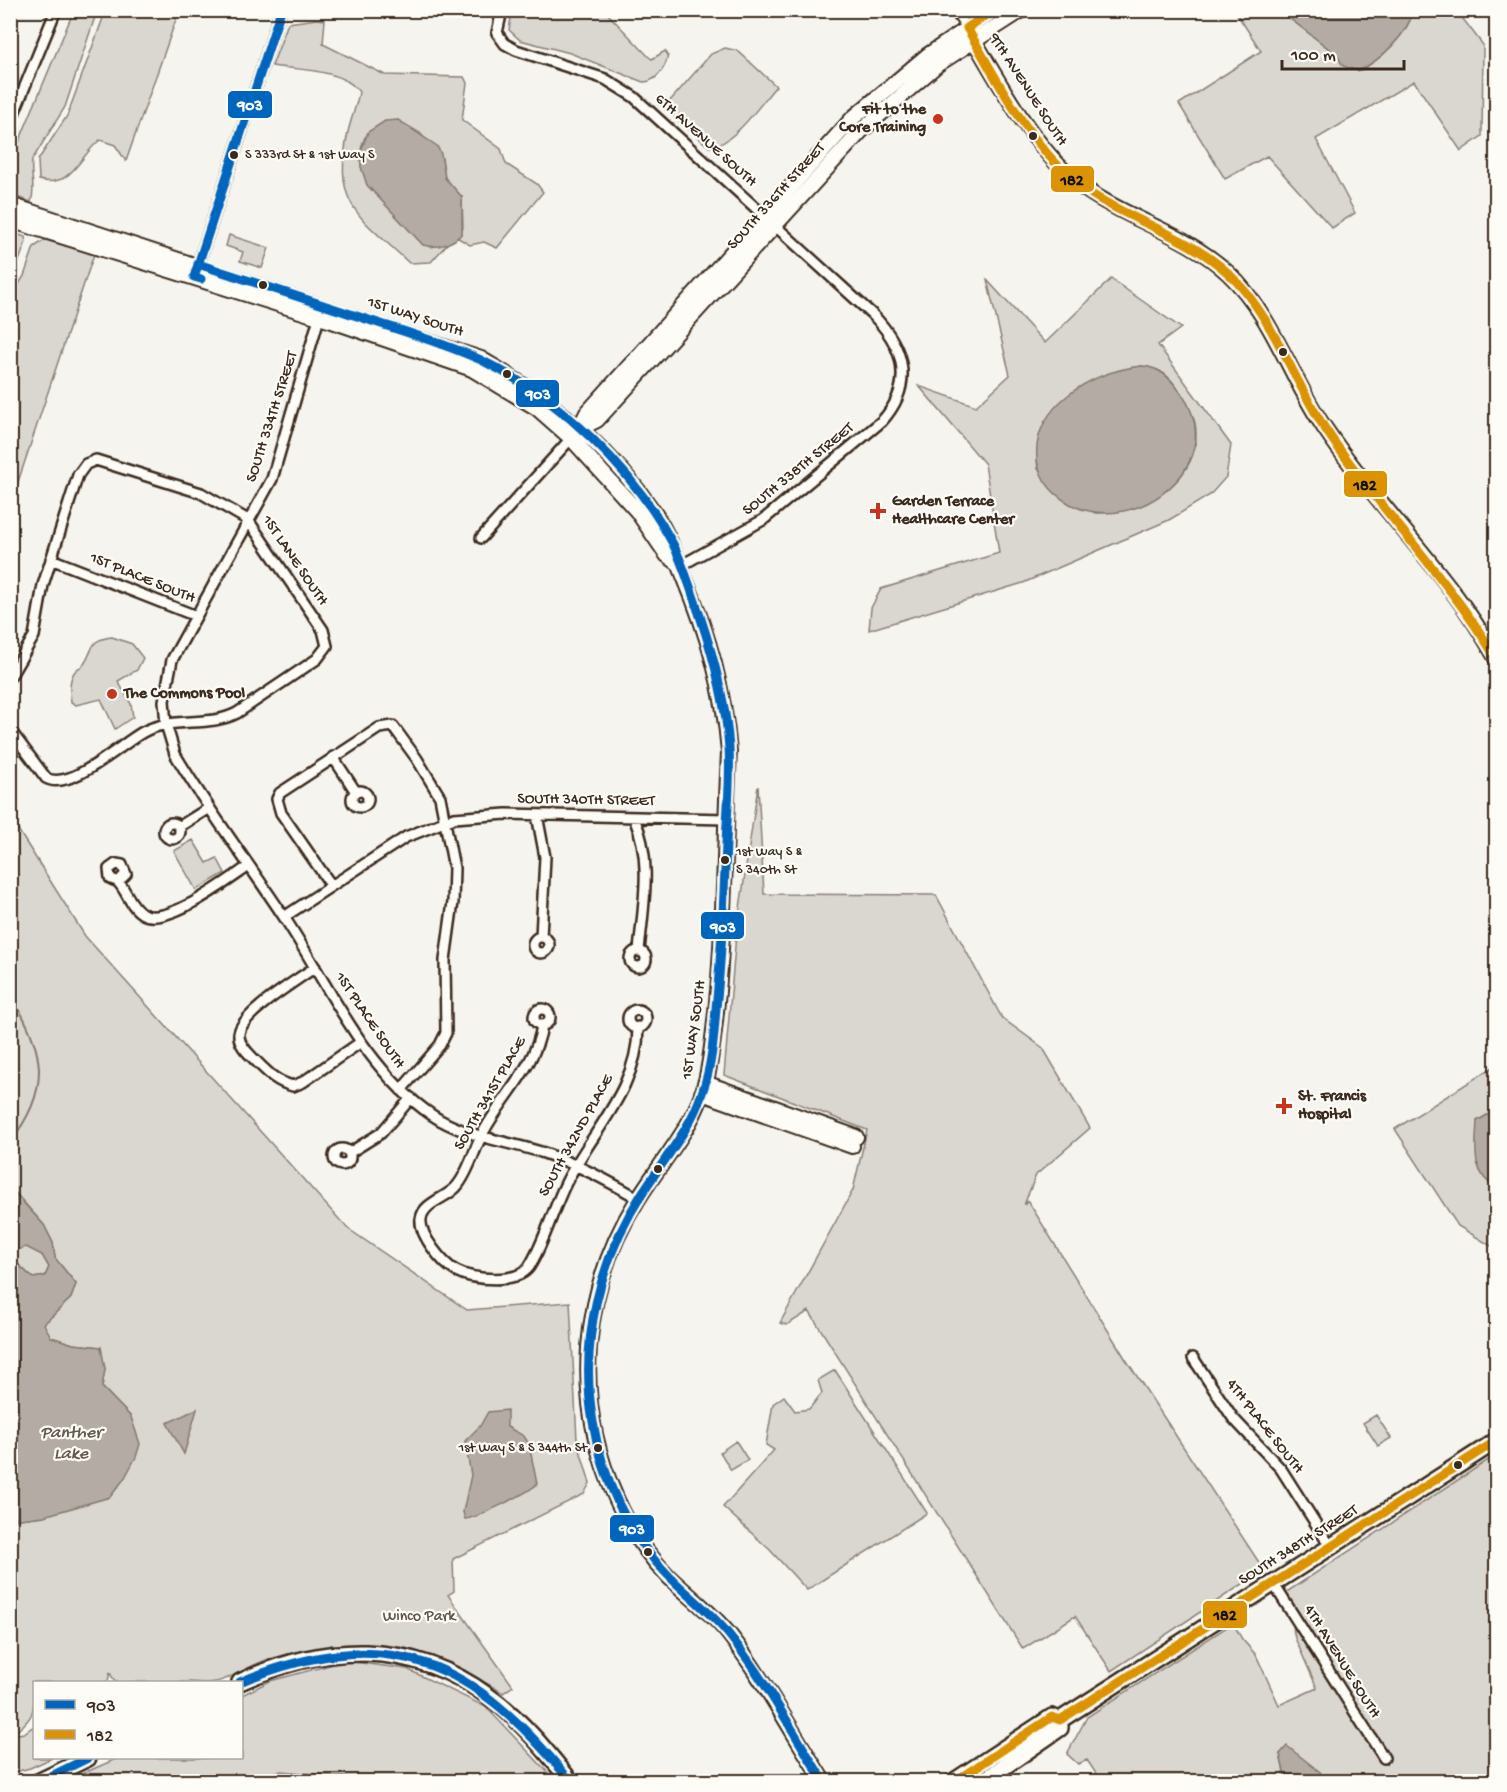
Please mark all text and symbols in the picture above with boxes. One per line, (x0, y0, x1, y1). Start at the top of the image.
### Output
street label: 9TH AVENUE SOUTH (983, 29, 1071, 151)
scale bar (1282, 33, 1404, 71)
text: 100 m (1290, 46, 1336, 67)
line badge: 903 (227, 90, 273, 119)
street label: 6TH AVENUE SOUTH (650, 90, 760, 192)
text: 903 (236, 98, 263, 117)
place label: Fit to the Core Training (838, 101, 927, 138)
marker: Fit to the Core Training (931, 112, 945, 126)
unlabelled marker (1027, 130, 1039, 142)
street label: SOUTH 336TH STREET (724, 139, 831, 254)
place label: S 333rd St & 1st Way S (245, 147, 375, 164)
marker: S 333rd St & 1st Way S (228, 149, 240, 161)
line badge: 182 (1050, 165, 1095, 193)
text: 182 (1059, 173, 1084, 192)
unlabelled marker (257, 279, 269, 291)
street label: 1ST WAY SOUTH (364, 293, 466, 343)
unlabelled marker (1277, 346, 1289, 358)
street label: SOUTH 334TH STREET (243, 348, 303, 485)
unlabelled marker (501, 368, 513, 380)
line badge: 903 (515, 379, 560, 408)
text: 903 (524, 387, 551, 406)
street label: SOUTH 338TH STREET (739, 419, 859, 521)
line badge: 182 (1343, 470, 1388, 498)
text: 182 (1352, 478, 1377, 497)
place label: Garden Terrace Healthcare Center (892, 493, 1016, 530)
marker: Garden Terrace Healthcare Center (869, 502, 887, 520)
street label: 1ST LANE SOUTH (256, 511, 332, 611)
street label: 1ST PLACE SOUTH (86, 549, 198, 609)
place label: The Commons Pool (122, 685, 246, 704)
marker: The Commons Pool (105, 687, 119, 701)
street label: SOUTH 340TH STREET (517, 790, 656, 812)
place label: 1st Way S & S 340th St (735, 844, 803, 879)
marker: 1st Way S & S 340th St (719, 854, 731, 866)
line badge: 903 (700, 911, 745, 940)
text: 903 (709, 920, 736, 939)
street label: 1ST PLACE SOUTH (329, 968, 409, 1073)
street label: 1ST WAY SOUTH (679, 978, 711, 1082)
street label: SOUTH 341ST PLACE (451, 1033, 532, 1154)
street label: SOUTH 342ND PLACE (536, 1071, 619, 1200)
place label: St. Francis Hospital (1298, 1088, 1367, 1125)
marker: St. Francis Hospital (1275, 1097, 1293, 1115)
unlabelled marker (652, 1163, 664, 1175)
street label: 4TH PLACE SOUTH (1221, 1376, 1307, 1479)
water label: Panther Lake (40, 1423, 105, 1465)
place label: 1st Way S & S 344th St (458, 1440, 588, 1457)
marker: 1st Way S & S 344th St (592, 1442, 604, 1454)
unlabelled marker (1452, 1459, 1464, 1471)
street label: SOUTH 348TH STREET (1236, 1501, 1363, 1590)
line badge: 903 (609, 1514, 655, 1543)
text: 903 (618, 1522, 645, 1541)
unlabelled marker (642, 1546, 654, 1558)
line badge: 182 (1202, 1600, 1248, 1629)
street label: 4TH AVENUE SOUTH (1299, 1602, 1384, 1723)
park label: Winco Park (383, 1608, 457, 1627)
text: 182 (1212, 1608, 1237, 1627)
legend (33, 1681, 243, 1759)
text: 903 (86, 1697, 116, 1718)
text: 182 (86, 1727, 113, 1748)

